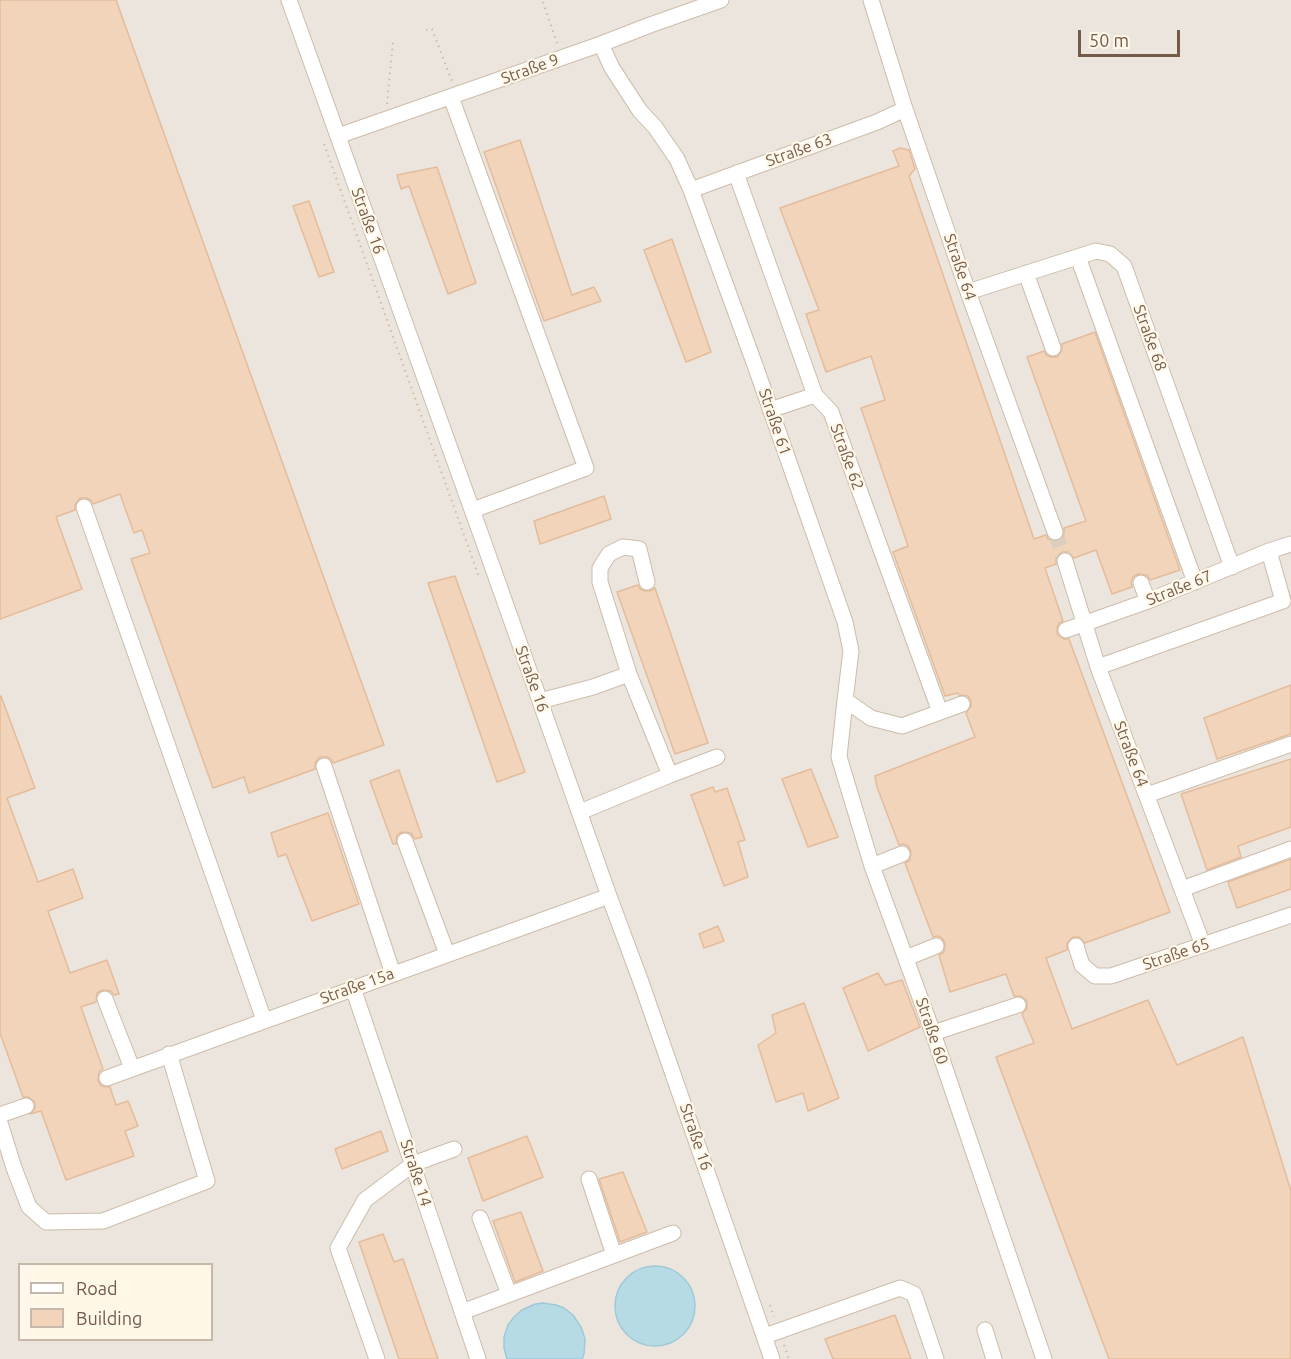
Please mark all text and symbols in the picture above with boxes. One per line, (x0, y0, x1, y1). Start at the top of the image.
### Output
scale bar (1081, 18, 1183, 56)
text: 50 m (1089, 30, 1129, 50)
street label: Straße 9 (498, 50, 562, 88)
street label: Straße 63 (763, 129, 835, 171)
street label: Straße 16 (347, 185, 389, 257)
street label: Straße 64 (940, 231, 980, 303)
street label: Straße 68 (1129, 302, 1171, 374)
street label: Straße 61 (755, 386, 795, 458)
street label: Straße 62 (826, 421, 868, 493)
street label: Straße 67 (1143, 566, 1215, 610)
street label: Straße 16 (511, 643, 553, 715)
street label: Straße 64 (1110, 718, 1152, 790)
street label: Straße 65 (1140, 934, 1212, 974)
street label: Straße 15a (317, 964, 397, 1008)
street label: Straße 60 (912, 995, 952, 1067)
street label: Straße 16 (676, 1101, 716, 1173)
street label: Straße 14 (396, 1137, 436, 1209)
legend (18, 1263, 213, 1341)
text: Road (76, 1278, 118, 1298)
text: Building (76, 1308, 142, 1328)

